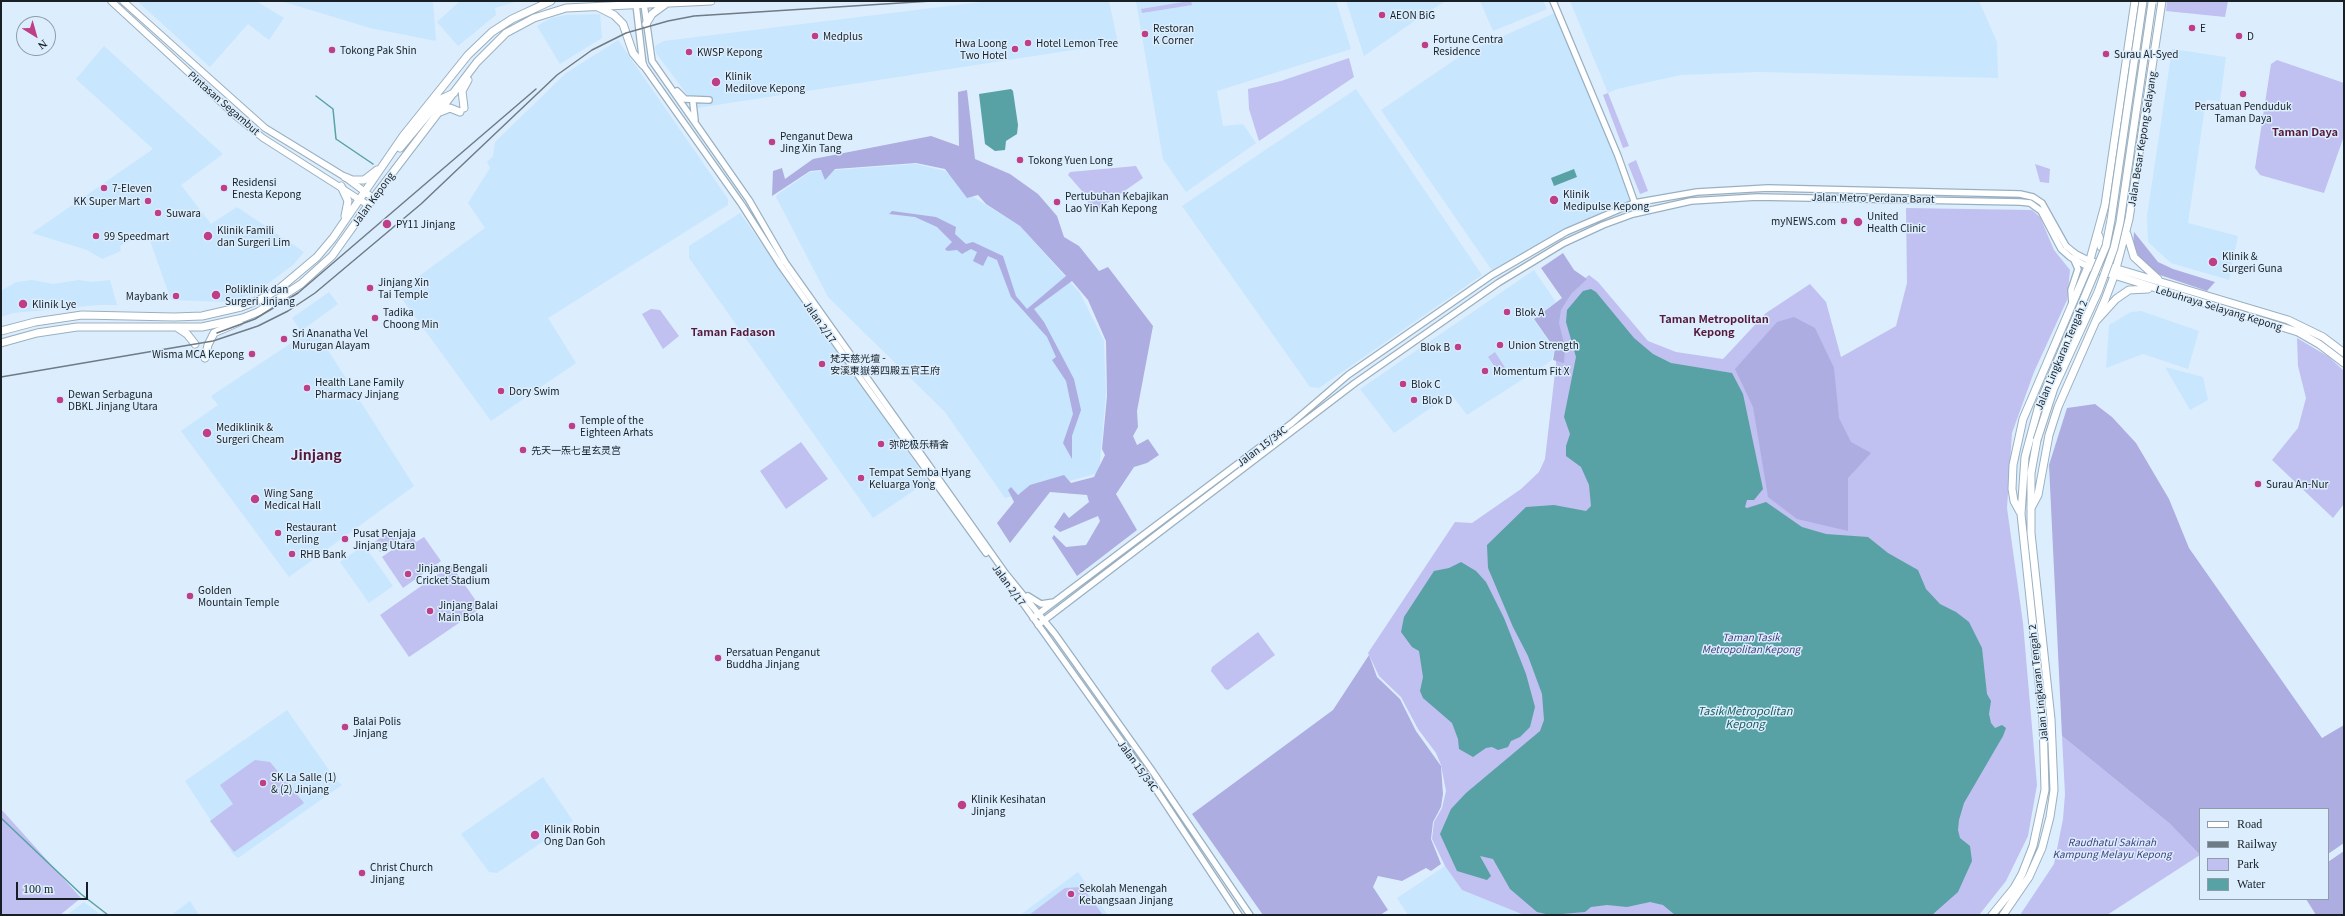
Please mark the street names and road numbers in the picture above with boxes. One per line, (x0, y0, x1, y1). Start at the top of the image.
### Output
street label: Pintasan Segambut (186, 69, 262, 137)
street label: Jalan Besar Kepong Selayang (2125, 71, 2159, 207)
street label: Jalan Kepong (349, 170, 397, 228)
street label: Jalan Metro Perdana Barat (1811, 191, 1935, 205)
street label: Lebuhraya Selayang Kepong (2154, 283, 2284, 333)
street label: Jalan Lingkaran Tengah 2 (2032, 298, 2090, 412)
street label: Jalan 2/17 (801, 299, 839, 345)
street label: Jalan 15/34C (1234, 423, 1290, 469)
street label: Jalan 2/17 (990, 562, 1028, 608)
street label: Jalan Lingkaran Tengah 2 (2026, 624, 2050, 742)
street label: Jalan 15/34C (1115, 738, 1161, 794)

